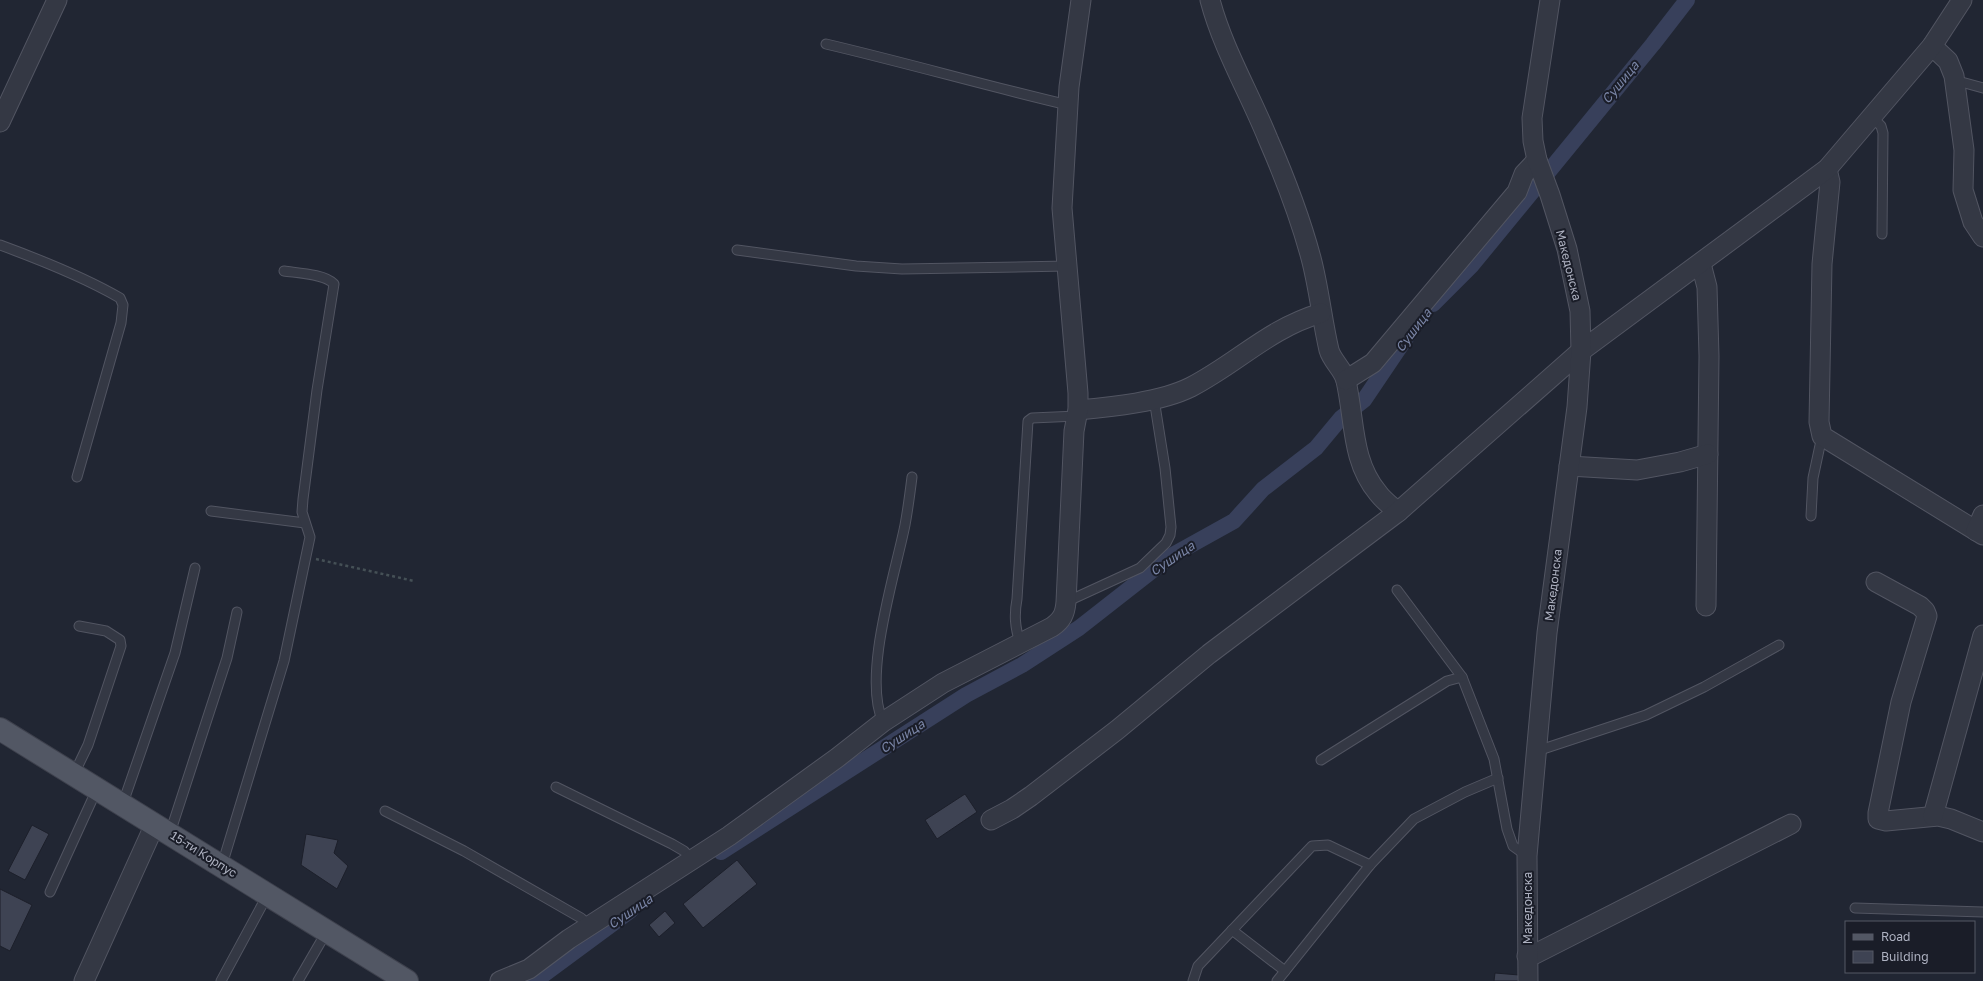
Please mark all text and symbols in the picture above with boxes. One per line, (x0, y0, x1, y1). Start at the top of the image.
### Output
water label: Сушица (1598, 57, 1642, 107)
street label: Македонска (1553, 228, 1585, 302)
water label: Сушица (1392, 305, 1435, 355)
water label: Сушица (1147, 537, 1198, 579)
street label: Македонска (1541, 548, 1565, 622)
water label: Сушица (877, 715, 928, 756)
street label: 15-ти Корпус (168, 828, 240, 881)
street label: Македонска (1520, 872, 1535, 944)
water label: Сушица (605, 890, 656, 932)
legend (1845, 921, 1975, 973)
text: Road (1881, 929, 1910, 944)
text: Building (1881, 949, 1929, 964)

